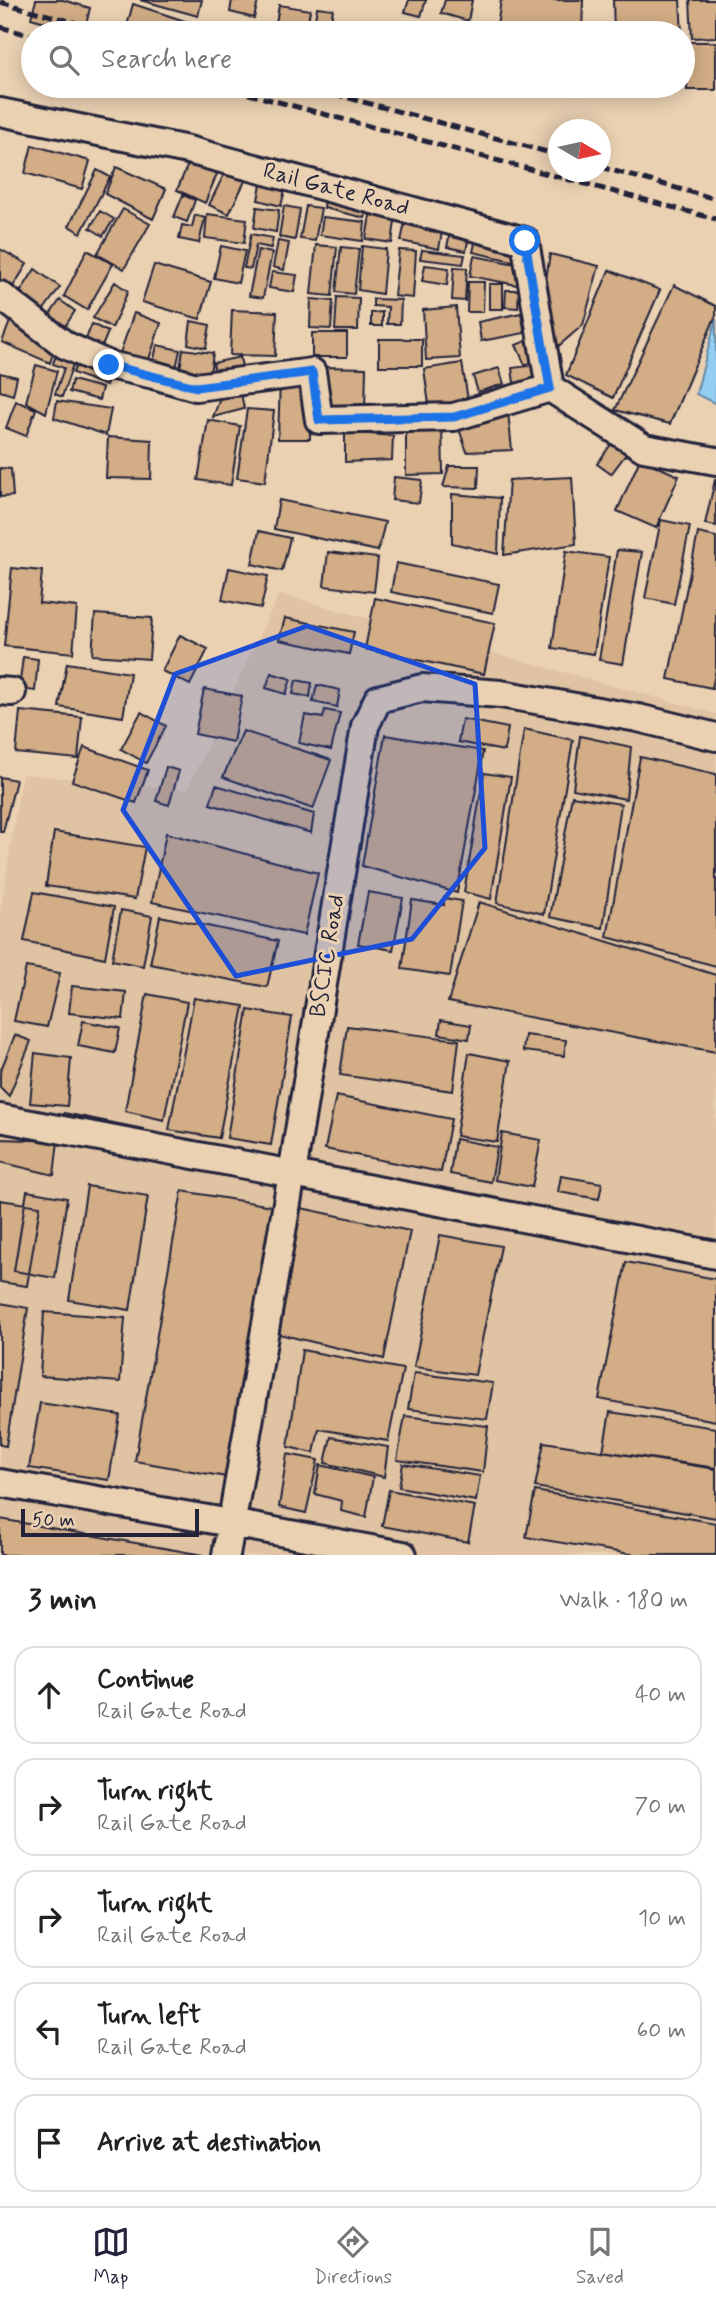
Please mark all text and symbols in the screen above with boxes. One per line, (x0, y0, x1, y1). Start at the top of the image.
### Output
search box (21, 21, 695, 98)
icon: search (45, 41, 83, 79)
text: Search here (101, 43, 232, 77)
north arrow (548, 119, 611, 182)
street label: Rail Gate Road (260, 156, 412, 224)
route start (509, 225, 540, 256)
route end (93, 349, 124, 380)
street label: BSCIC Road (303, 892, 353, 1020)
scale bar (21, 1506, 200, 1538)
text: 50 m (32, 1508, 75, 1533)
text: 3 min (28, 1581, 97, 1620)
text: Walk · 180 m (559, 1586, 688, 1616)
text: Continue (97, 1663, 194, 1697)
icon: ahead (30, 1676, 68, 1714)
text: 40 m (635, 1680, 686, 1710)
text: Rail Gate Road (97, 1697, 247, 1727)
text: Turn right (97, 1775, 213, 1809)
icon: right (30, 1788, 68, 1826)
text: 70 m (634, 1792, 686, 1822)
text: Rail Gate Road (97, 1809, 247, 1839)
text: Turn right (97, 1887, 213, 1921)
icon: right (30, 1900, 68, 1938)
text: 10 m (638, 1904, 686, 1934)
text: Rail Gate Road (97, 1921, 247, 1951)
text: Turn left (97, 1999, 201, 2033)
icon: left (30, 2012, 68, 2050)
text: 60 m (637, 2016, 686, 2046)
text: Rail Gate Road (97, 2033, 247, 2063)
icon: arrive (30, 2124, 68, 2162)
text: Arrive at destination (97, 2126, 321, 2160)
tab: Map (92, 2223, 130, 2290)
tab: Directions (314, 2223, 392, 2290)
tab: Saved (576, 2223, 624, 2290)

